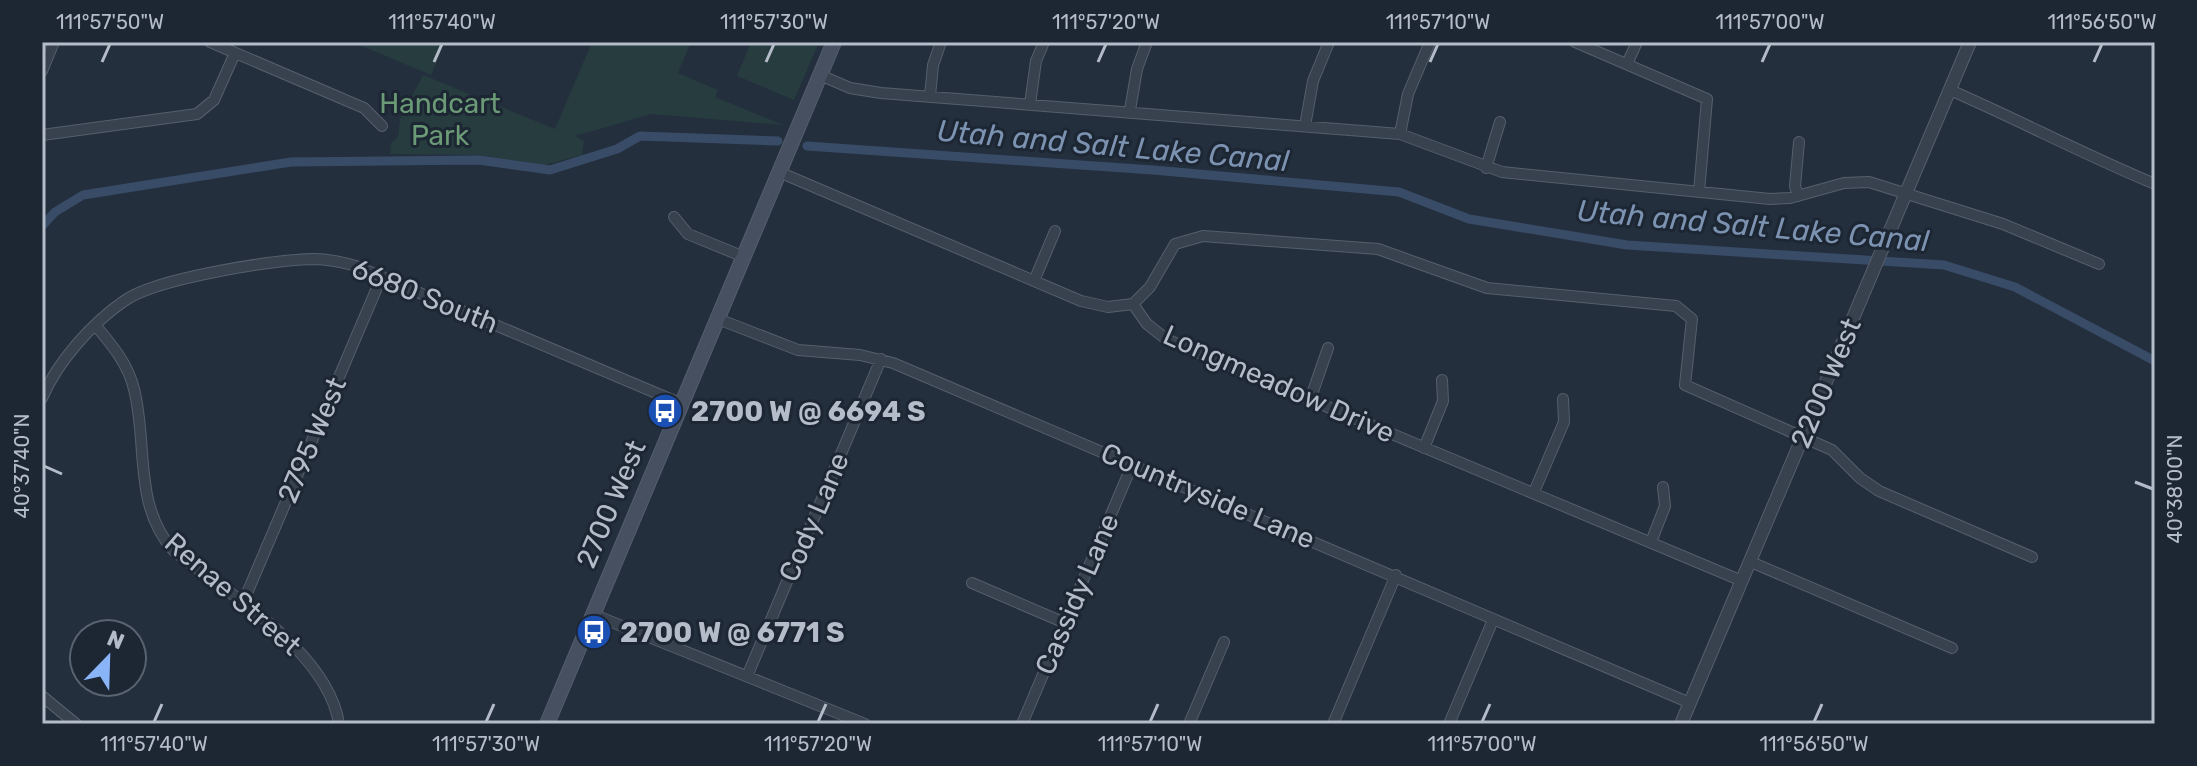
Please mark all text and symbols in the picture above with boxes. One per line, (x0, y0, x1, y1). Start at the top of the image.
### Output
text: 111°57'50"W (56, 10, 164, 34)
text: 111°57'40"W (388, 10, 496, 34)
text: 111°57'30"W (720, 10, 828, 34)
text: 111°57'20"W (1052, 10, 1160, 34)
text: 111°57'10"W (1386, 10, 1490, 34)
text: 111°57'00"W (1716, 10, 1824, 34)
text: 111°56'50"W (2047, 10, 2157, 34)
park label: Handcart Park (379, 87, 501, 152)
water label: Utah and Salt Lake Canal (935, 113, 1291, 179)
water label: Utah and Salt Lake Canal (1575, 193, 1931, 259)
street label: 6680 South (347, 252, 503, 340)
street label: 2200 West (1784, 313, 1868, 453)
street label: Longmeadow Drive (1158, 318, 1400, 450)
street label: 2795 West (271, 372, 353, 508)
bus stop icon: 2700 W @ 6694 S (646, 392, 684, 430)
place label: 2700 W @ 6694 S (691, 395, 926, 428)
text: 40°37'40"N (10, 414, 34, 518)
street label: 2700 West (569, 435, 653, 573)
text: 40°38'00"N (2163, 435, 2187, 543)
street label: Countryside Lane (1096, 436, 1320, 556)
street label: Cody Lane (772, 448, 856, 586)
street label: Cassidy Lane (1028, 509, 1126, 679)
street label: Renae Street (158, 526, 308, 662)
bus stop icon: 2700 W @ 6771 S (575, 613, 613, 651)
place label: 2700 W @ 6771 S (620, 616, 845, 649)
north arrow (68, 618, 148, 698)
text: N (103, 625, 128, 656)
text: 111°57'40"W (100, 732, 208, 756)
text: 111°57'30"W (432, 732, 540, 756)
text: 111°57'20"W (764, 732, 872, 756)
text: 111°57'10"W (1098, 732, 1202, 756)
text: 111°57'00"W (1428, 732, 1536, 756)
text: 111°56'50"W (1759, 732, 1869, 756)

